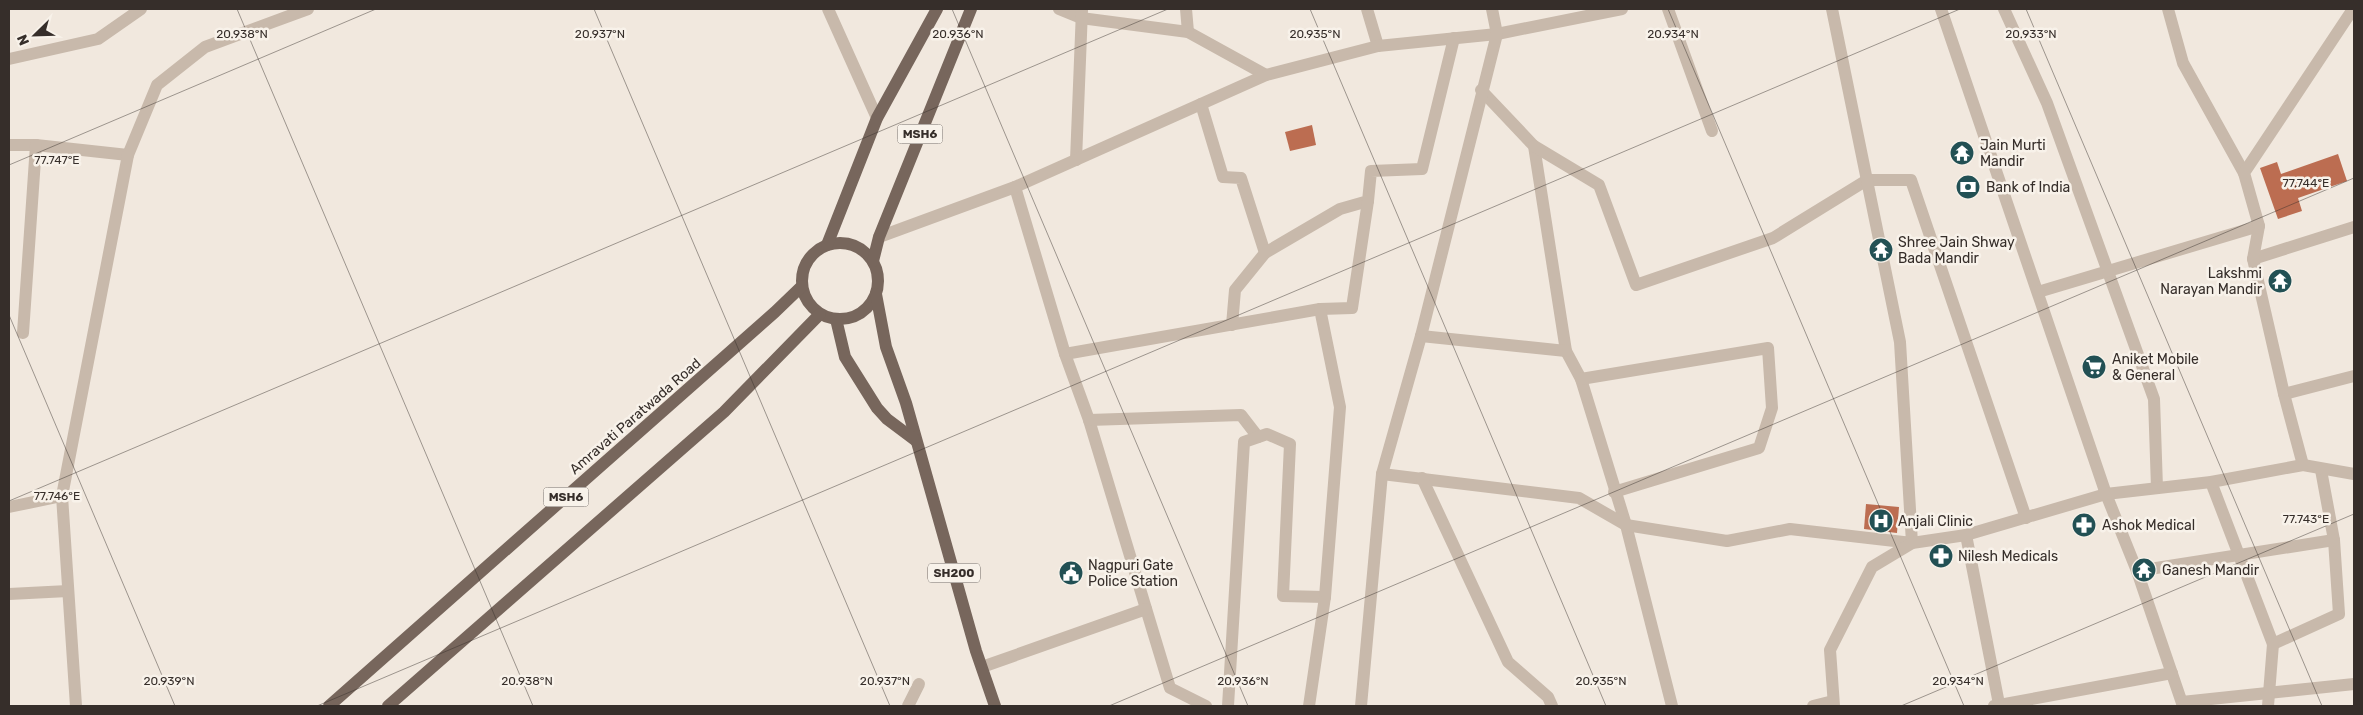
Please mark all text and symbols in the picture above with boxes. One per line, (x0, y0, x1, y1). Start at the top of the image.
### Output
north arrow (10, 10, 60, 60)
text: 20.938°N (216, 27, 268, 41)
text: 20.937°N (575, 27, 625, 41)
text: 20.936°N (932, 27, 984, 41)
text: 20.935°N (1289, 27, 1341, 41)
text: 20.934°N (1647, 27, 1699, 41)
text: 20.933°N (2005, 27, 2057, 41)
text: N (14, 32, 33, 48)
road number: MSH6 (898, 125, 942, 144)
place label: Jain Murti Mandir (1980, 137, 2046, 170)
temple icon: Jain Murti Mandir (1949, 140, 1975, 166)
text: 77.747°E (34, 153, 80, 167)
bank icon: Bank of India (1955, 174, 1981, 200)
text: 77.744°E (2283, 176, 2329, 190)
place label: Bank of India (1986, 179, 2070, 196)
place label: Shree Jain Shway Bada Mandir (1898, 234, 2015, 267)
temple icon: Shree Jain Shway Bada Mandir (1868, 237, 1894, 263)
place label: Lakshmi Narayan Mandir (2160, 265, 2263, 298)
temple icon: Lakshmi Narayan Mandir (2267, 268, 2293, 294)
place label: Aniket Mobile & General (2112, 351, 2199, 384)
supermarket icon: Aniket Mobile & General (2081, 354, 2107, 380)
street label: Amravati Paratwada Road (566, 355, 704, 478)
road number: MSH6 (544, 488, 588, 507)
text: 77.746°E (34, 489, 80, 503)
hospital icon: Anjali Clinic (1868, 508, 1894, 534)
pharmacy icon: Ashok Medical (2071, 512, 2097, 538)
text: 77.743°E (2283, 512, 2329, 526)
place label: Anjali Clinic (1898, 513, 1973, 530)
place label: Ashok Medical (2102, 517, 2195, 534)
pharmacy icon: Nilesh Medicals (1928, 543, 1954, 569)
place label: Nilesh Medicals (1958, 548, 2058, 565)
place label: Nagpuri Gate Police Station (1088, 557, 1178, 590)
temple icon: Ganesh Mandir (2131, 557, 2157, 583)
public building icon: Nagpuri Gate Police Station (1058, 560, 1084, 586)
place label: Ganesh Mandir (2162, 562, 2260, 579)
road number: SH200 (928, 564, 980, 582)
text: 20.939°N (143, 674, 195, 688)
text: 20.938°N (501, 674, 553, 688)
text: 20.937°N (860, 674, 910, 688)
text: 20.936°N (1217, 674, 1269, 688)
text: 20.935°N (1575, 674, 1627, 688)
text: 20.934°N (1932, 674, 1984, 688)

